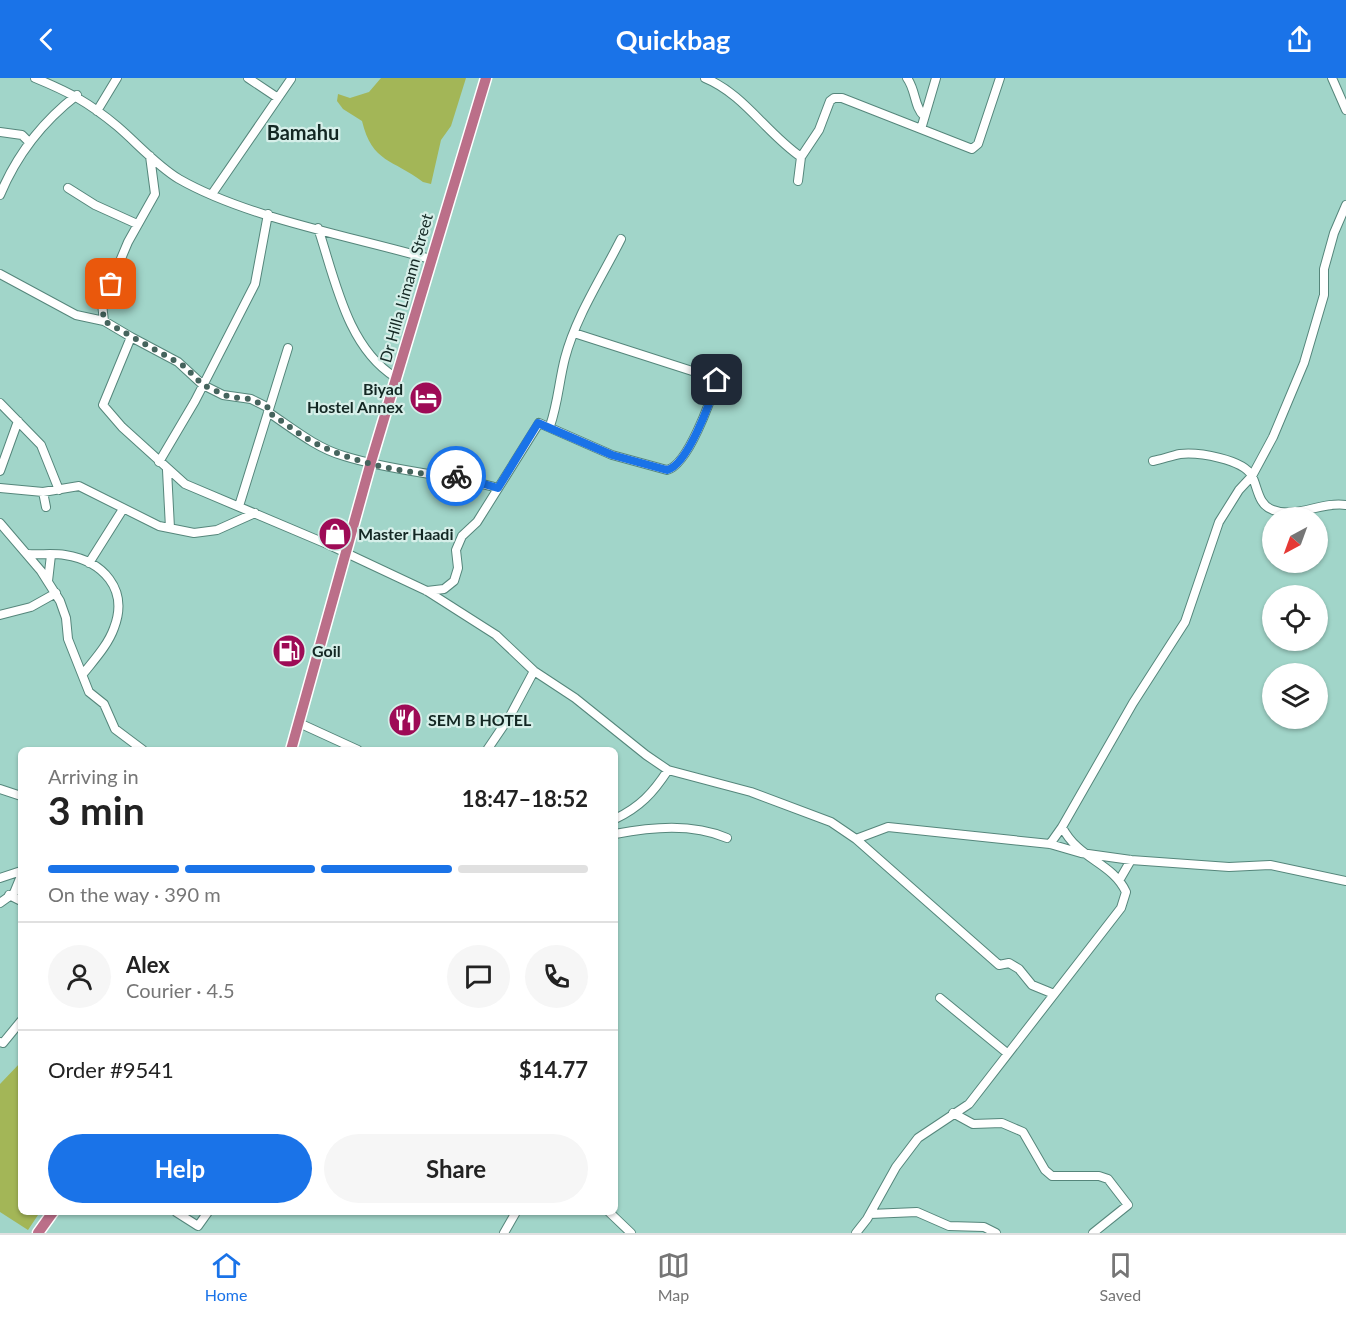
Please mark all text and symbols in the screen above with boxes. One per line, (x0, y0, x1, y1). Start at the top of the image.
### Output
icon: back (30, 23, 63, 56)
text: Quickbag (616, 23, 730, 56)
icon: share (1283, 23, 1316, 56)
district label: Bamahu (267, 120, 339, 144)
street label: Dr Hilla Limann Street (375, 211, 436, 365)
pin (85, 258, 136, 309)
icon: bag (94, 267, 127, 300)
pin (691, 354, 742, 405)
icon: home (700, 363, 733, 396)
place label: Biyad Hostel Annex (307, 379, 404, 416)
hotel icon: Biyad Hostel Annex (408, 380, 444, 416)
courier (426, 446, 486, 506)
icon: bike (440, 460, 473, 493)
north arrow (1262, 507, 1328, 573)
map controls (1262, 507, 1328, 729)
shop icon: Master Haadi (317, 516, 353, 552)
place label: Master Haadi (358, 524, 454, 543)
button: locate (1262, 585, 1328, 651)
fuel station icon: Goil (271, 633, 307, 669)
place label: Goil (312, 641, 341, 660)
button: layers (1262, 663, 1328, 729)
restaurant icon: SEM B HOTEL (387, 702, 423, 738)
place label: SEM B HOTEL (428, 710, 532, 729)
text: Arriving in (48, 764, 139, 788)
text: 18:47–18:52 (462, 785, 588, 812)
text: 3 min (48, 787, 145, 833)
text: On the way · 390 m (48, 882, 221, 906)
button: person (48, 945, 111, 1008)
button: chat (447, 945, 510, 1008)
button: phone (525, 945, 588, 1008)
text: Alex (126, 951, 170, 978)
text: Courier · 4.5 (126, 978, 235, 1002)
text: Order #9541 (48, 1056, 174, 1083)
text: $14.77 (519, 1056, 588, 1083)
button: Help (48, 1134, 312, 1203)
button: Share (324, 1134, 588, 1203)
tab: Home (205, 1249, 247, 1304)
tab: Map (657, 1249, 690, 1304)
tab: Saved (1099, 1249, 1141, 1304)

